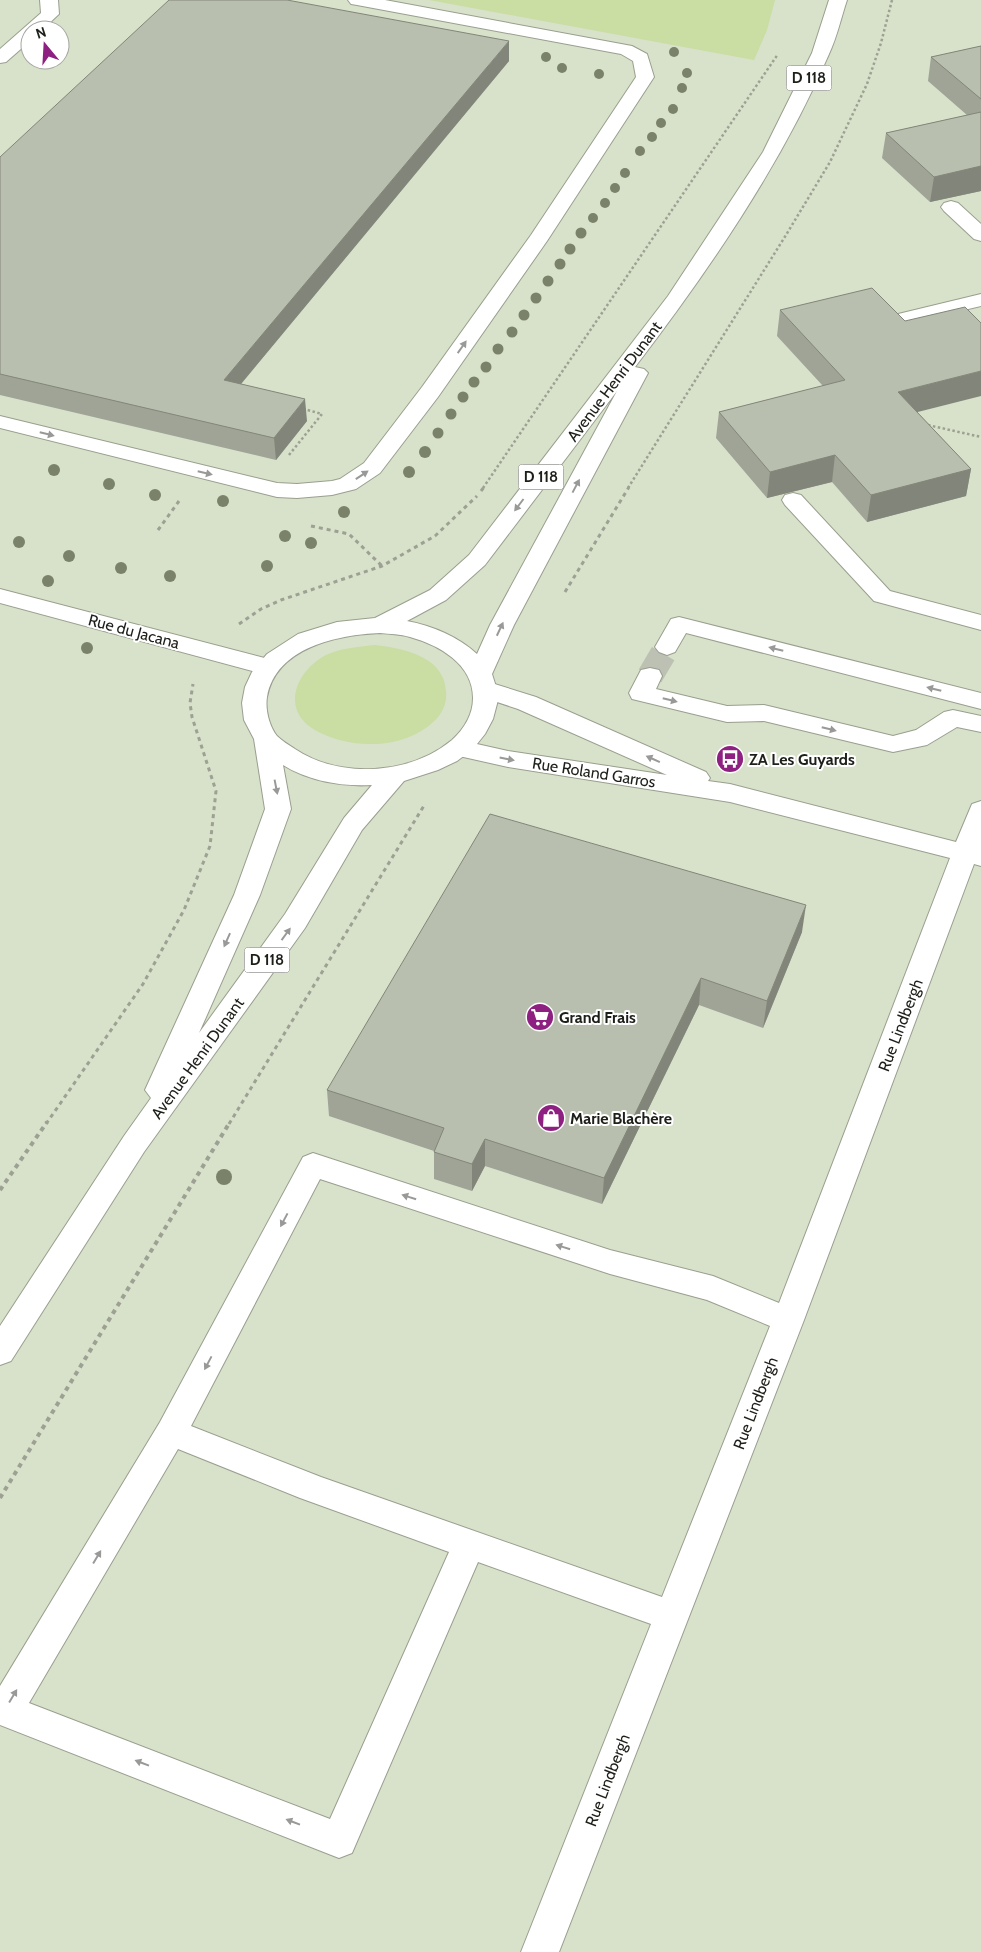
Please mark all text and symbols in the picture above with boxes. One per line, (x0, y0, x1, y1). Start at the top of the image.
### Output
north arrow (20, 20, 70, 70)
text: N (33, 23, 48, 43)
road number: D 118 (786, 66, 832, 90)
street label: Avenue Henri Dunant (563, 317, 666, 445)
one-way arrow (457, 340, 467, 354)
one-way arrow (40, 430, 55, 438)
road number: D 118 (518, 464, 564, 490)
one-way arrow (198, 469, 213, 477)
one-way arrow (355, 470, 369, 479)
one-way arrow (572, 479, 580, 493)
one-way arrow (514, 498, 524, 512)
street label: Rue du Jacana (86, 610, 182, 653)
one-way arrow (496, 622, 504, 636)
one-way arrow (769, 645, 784, 653)
one-way arrow (926, 685, 941, 693)
one-way arrow (663, 696, 678, 704)
one-way arrow (822, 725, 837, 733)
bus stop icon: ZA Les Guyards (715, 744, 745, 774)
place label: ZA Les Guyards (749, 750, 855, 769)
street label: Rue Roland Garros (531, 753, 657, 792)
one-way arrow (499, 755, 515, 763)
one-way arrow (646, 755, 660, 763)
one-way arrow (272, 780, 280, 796)
one-way arrow (280, 928, 290, 941)
one-way arrow (223, 933, 231, 947)
road number: D 118 (244, 948, 290, 972)
street label: Rue Lindbergh (874, 976, 927, 1074)
street label: Avenue Henri Dunant (147, 993, 248, 1123)
supermarket icon: Grand Frais (525, 1002, 555, 1032)
place label: Grand Frais (559, 1008, 636, 1027)
shop icon: Marie Blachère (536, 1103, 566, 1133)
place label: Marie Blachère (570, 1109, 672, 1128)
one-way arrow (401, 1192, 416, 1200)
one-way arrow (280, 1213, 288, 1227)
one-way arrow (555, 1243, 570, 1251)
street label: Rue Lindbergh (729, 1354, 782, 1452)
one-way arrow (204, 1356, 212, 1371)
one-way arrow (92, 1551, 101, 1564)
one-way arrow (8, 1690, 17, 1703)
street label: Rue Lindbergh (581, 1731, 634, 1829)
one-way arrow (134, 1759, 149, 1767)
one-way arrow (286, 1818, 301, 1825)

